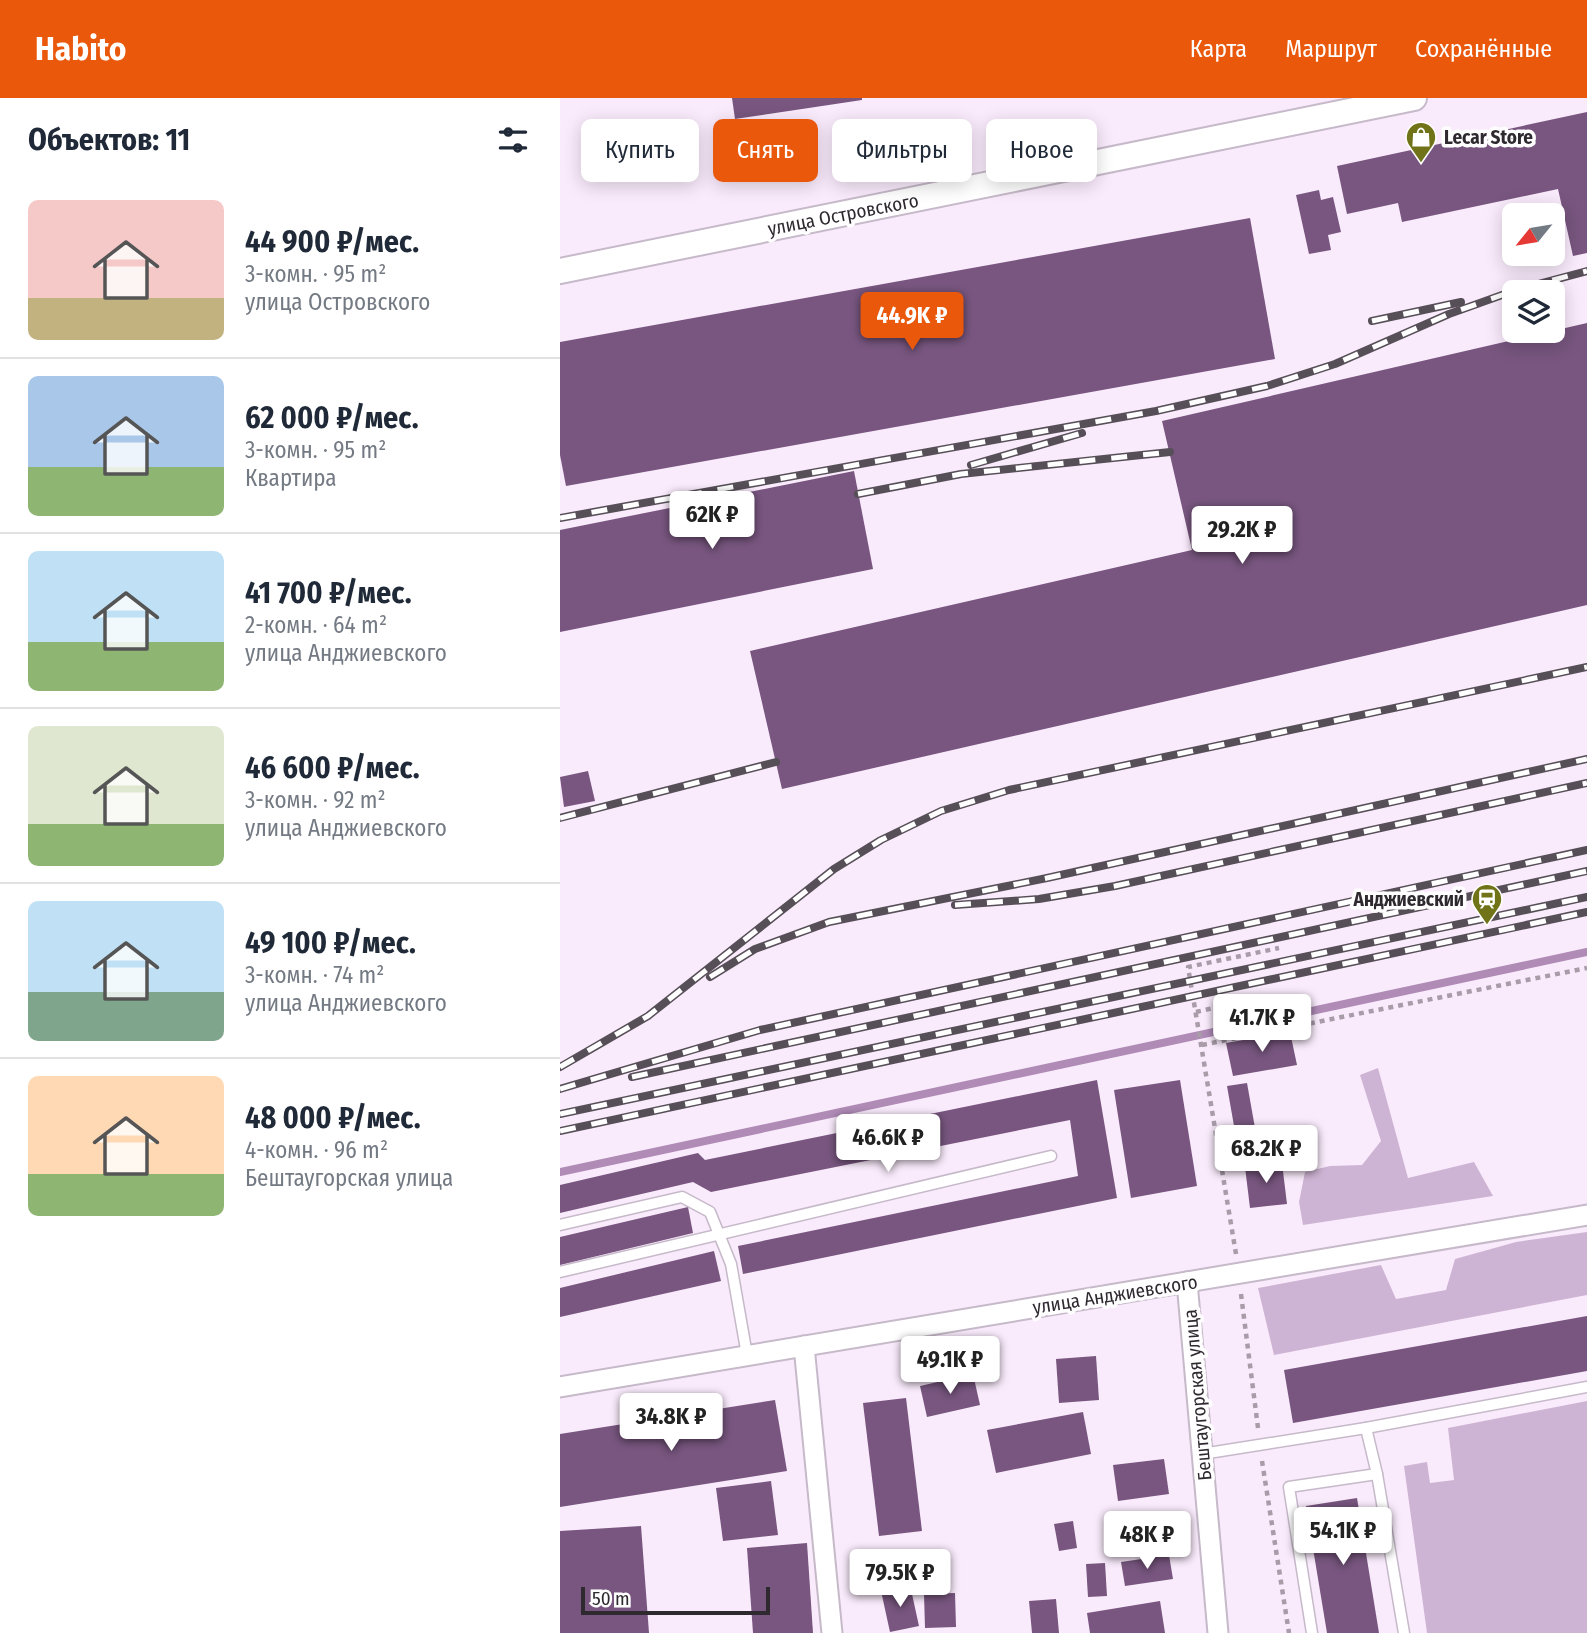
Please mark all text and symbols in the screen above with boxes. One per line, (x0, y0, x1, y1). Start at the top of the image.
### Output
text: Habito (35, 29, 126, 69)
text: Карта (1190, 35, 1247, 63)
text: Маршрут (1285, 35, 1377, 63)
text: Сохранённые (1415, 35, 1552, 63)
chip: Купить (581, 119, 699, 182)
chip: Снять (713, 119, 818, 182)
chip: Фильтры (832, 119, 972, 182)
chip: Новое (986, 119, 1097, 182)
shop icon: Lecar Store (1404, 120, 1438, 164)
icon: filters (494, 121, 532, 159)
text: Объектов: 11 (28, 122, 190, 158)
place label: Lecar Store (1444, 126, 1533, 149)
street label: улица Островского (766, 189, 920, 240)
north arrow (1502, 203, 1564, 266)
map controls (1502, 203, 1565, 343)
text: 44 900 ₽/мес. (245, 224, 419, 260)
icon: home (84, 228, 168, 312)
text: 3-комн. · 95 m² (245, 260, 386, 288)
button: layers (1502, 280, 1565, 343)
text: улица Островского (245, 288, 430, 316)
pin: 44.9K ₽ (847, 292, 977, 352)
text: 44.9K ₽ (877, 301, 947, 329)
text: 62 000 ₽/мес. (245, 400, 419, 436)
icon: home (84, 404, 168, 488)
text: 3-комн. · 95 m² (245, 436, 386, 464)
text: Квартира (245, 464, 337, 492)
pin: 62K ₽ (663, 491, 761, 551)
text: 62K ₽ (685, 500, 739, 528)
pin: 29.2K ₽ (1177, 506, 1307, 566)
text: 29.2K ₽ (1208, 515, 1276, 543)
text: 41 700 ₽/мес. (245, 575, 412, 611)
icon: home (84, 579, 168, 663)
text: 2-комн. · 64 m² (245, 611, 387, 639)
text: улица Анджиевского (245, 639, 447, 667)
text: 46 600 ₽/мес. (245, 750, 420, 786)
icon: home (84, 754, 168, 838)
text: 3-комн. · 92 m² (245, 786, 386, 814)
text: улица Анджиевского (245, 814, 447, 842)
station icon: Анджиевский (1470, 882, 1504, 926)
place label: Анджиевский (1353, 888, 1464, 911)
text: 49 100 ₽/мес. (245, 925, 416, 961)
icon: home (84, 929, 168, 1013)
text: 3-комн. · 74 m² (245, 961, 384, 989)
text: улица Анджиевского (245, 989, 447, 1017)
pin: 41.7K ₽ (1197, 995, 1327, 1054)
text: 41.7K ₽ (1229, 1003, 1295, 1031)
text: 48 000 ₽/мес. (245, 1100, 421, 1136)
icon: home (84, 1104, 168, 1188)
pin: 46.6K ₽ (823, 1114, 953, 1174)
text: 46.6K ₽ (852, 1123, 924, 1151)
pin: 68.2K ₽ (1201, 1126, 1331, 1185)
text: 68.2K ₽ (1231, 1134, 1301, 1162)
text: 4-комн. · 96 m² (245, 1136, 388, 1164)
text: Бештаугорская улица (245, 1164, 453, 1192)
street label: улица Анджиевского (1031, 1270, 1199, 1319)
street label: Бештаугорская улица (1179, 1308, 1216, 1482)
pin: 49.1K ₽ (885, 1336, 1015, 1396)
text: 49.1K ₽ (917, 1345, 983, 1373)
pin: 34.8K ₽ (606, 1394, 736, 1453)
text: 34.8K ₽ (636, 1402, 706, 1430)
pin: 54.1K ₽ (1278, 1508, 1408, 1567)
pin: 48K ₽ (1098, 1512, 1196, 1571)
text: 54.1K ₽ (1310, 1516, 1376, 1544)
text: 48K ₽ (1120, 1520, 1174, 1548)
pin: 79.5K ₽ (835, 1550, 965, 1609)
text: 79.5K ₽ (866, 1558, 934, 1586)
scale bar (581, 1584, 770, 1616)
text: 50 m (592, 1587, 630, 1610)

